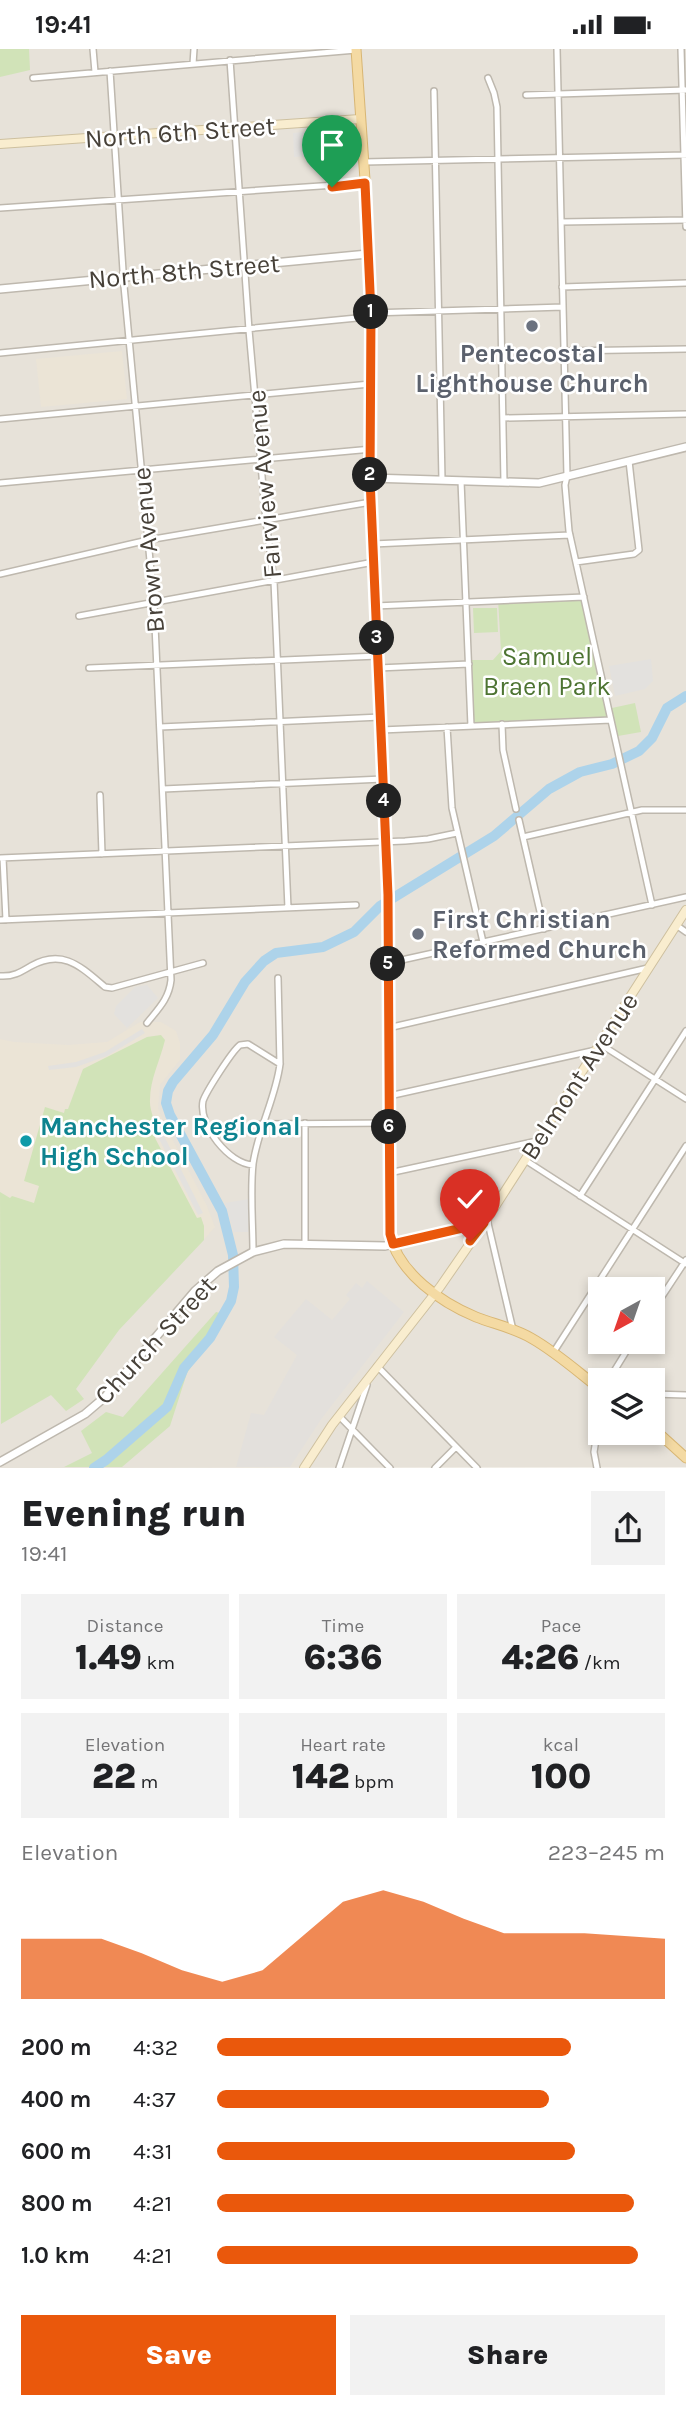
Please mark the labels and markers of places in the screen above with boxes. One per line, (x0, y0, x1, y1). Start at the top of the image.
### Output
pin (302, 115, 362, 187)
pin: 1 (354, 295, 388, 329)
marker: Pentecostal Lighthouse Church (524, 318, 540, 334)
place label: Pentecostal Lighthouse Church (415, 338, 649, 399)
pin: 2 (352, 457, 388, 493)
pin: 3 (360, 621, 394, 655)
pin: 4 (366, 783, 402, 819)
place label: First Christian Reformed Church (432, 904, 647, 965)
marker: First Christian Reformed Church (410, 926, 426, 942)
pin: 5 (370, 947, 406, 981)
pin: 6 (372, 1109, 406, 1145)
place label: Manchester Regional High School (40, 1111, 301, 1172)
marker: Manchester Regional High School (18, 1133, 34, 1149)
pin (440, 1169, 500, 1241)

